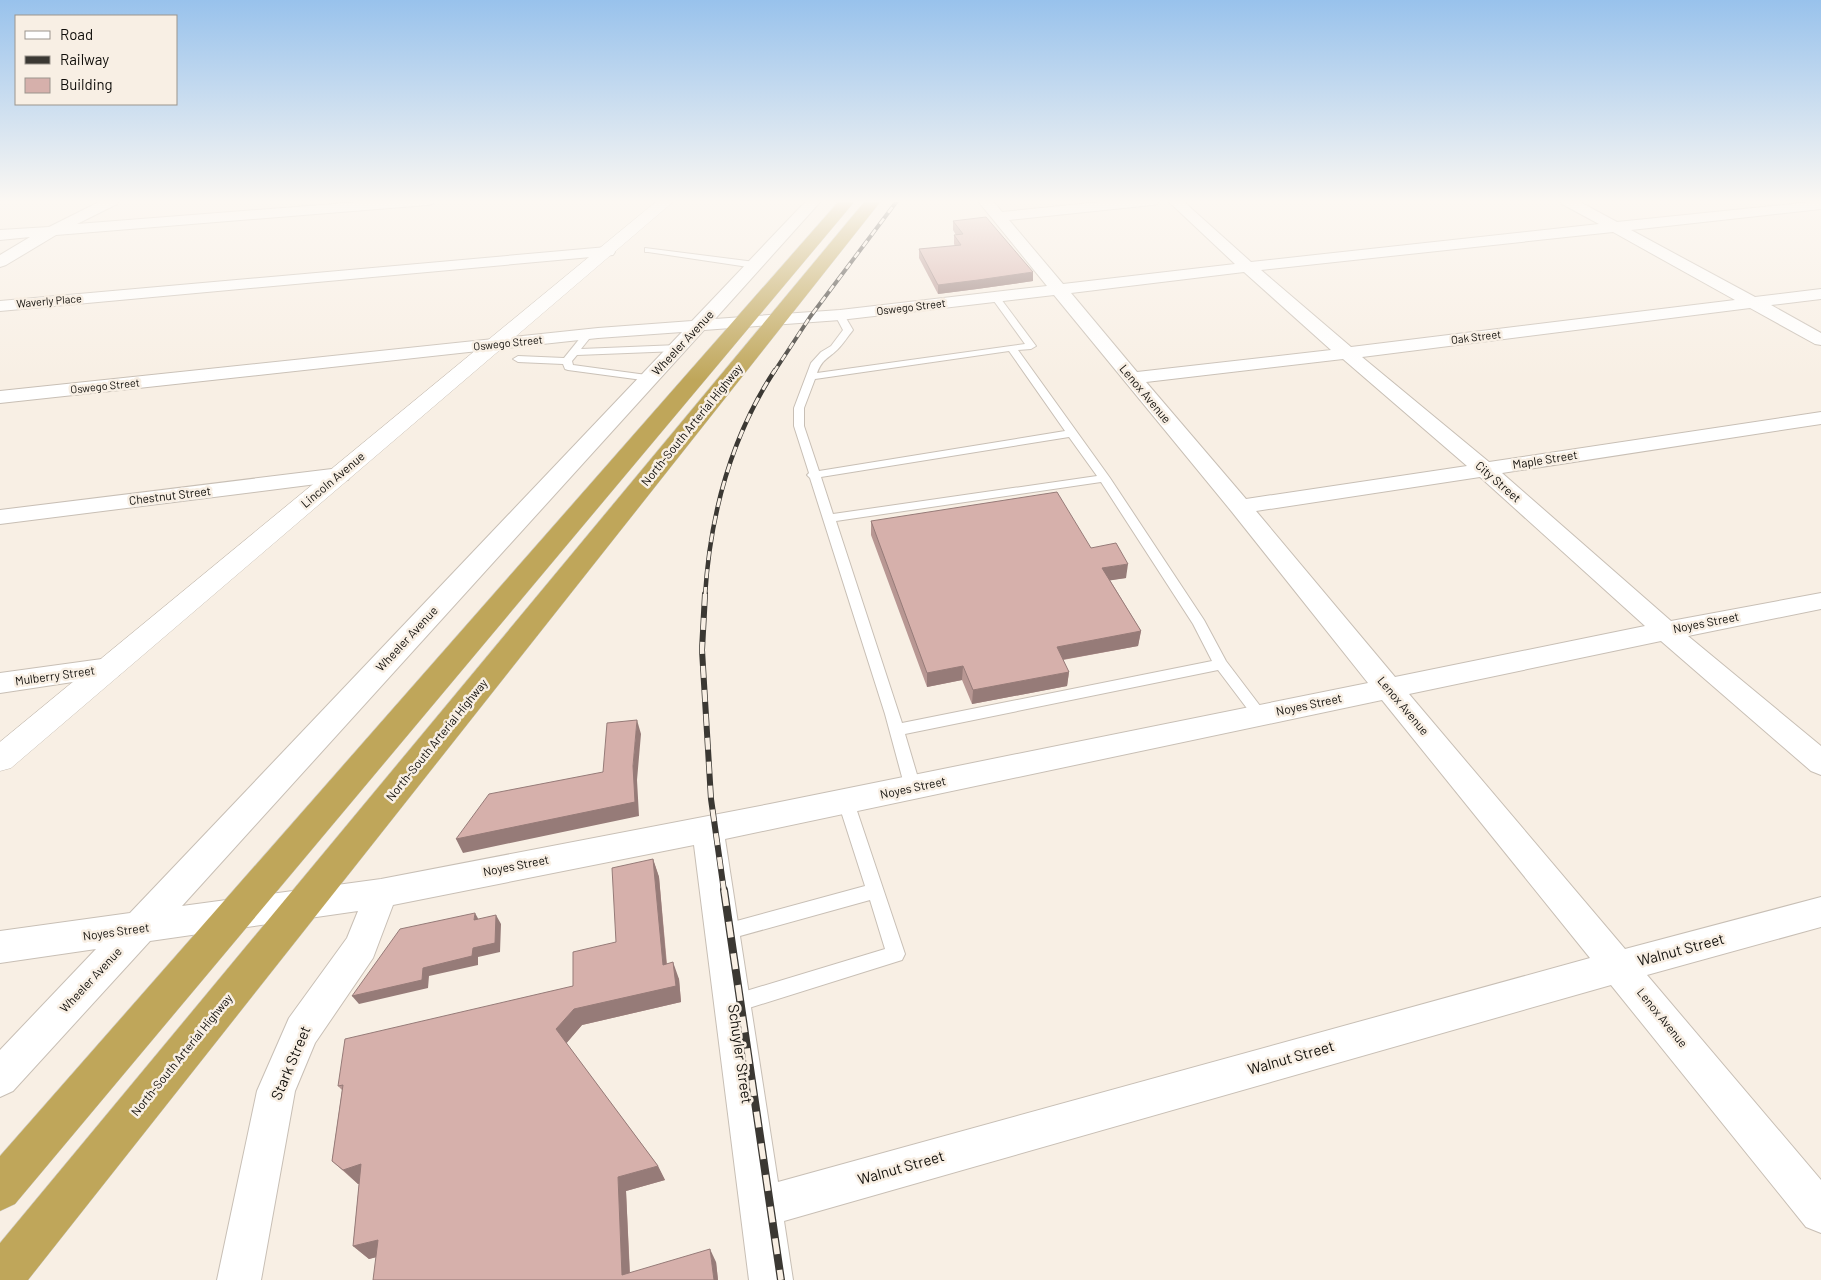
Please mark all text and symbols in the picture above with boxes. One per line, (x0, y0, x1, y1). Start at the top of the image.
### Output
legend (15, 15, 178, 105)
text: Road (60, 25, 93, 43)
text: Railway (60, 50, 109, 68)
text: Building (60, 75, 113, 93)
street label: Waverly Place (16, 291, 82, 310)
street label: Oswego Street (876, 296, 946, 317)
street label: Wheeler Avenue (649, 307, 716, 378)
street label: Oak Street (1450, 327, 1502, 346)
street label: Oswego Street (473, 332, 543, 353)
street label: North-South Arterial Highway (638, 360, 745, 488)
street label: Lenox Avenue (1117, 361, 1174, 426)
street label: Oswego Street (70, 375, 140, 396)
street label: Maple Street (1511, 447, 1578, 471)
street label: Lincoln Avenue (298, 449, 367, 510)
street label: City Street (1473, 458, 1524, 505)
street label: Chestnut Street (128, 483, 212, 507)
street label: Wheeler Avenue (373, 603, 440, 674)
street label: Noyes Street (1672, 609, 1740, 635)
street label: Mulberry Street (14, 662, 96, 688)
street label: Lenox Avenue (1375, 673, 1432, 738)
street label: North-South Arterial Highway (383, 675, 490, 803)
street label: Noyes Street (1275, 690, 1343, 718)
street label: Noyes Street (879, 773, 947, 801)
street label: Noyes Street (482, 852, 550, 878)
street label: Noyes Street (82, 919, 150, 943)
street label: Walnut Street (1635, 929, 1726, 969)
street label: Wheeler Avenue (57, 944, 124, 1015)
street label: Lenox Avenue (1635, 985, 1691, 1050)
street label: North-South Arterial Highway (128, 990, 235, 1118)
street label: Schuyler Street (725, 1003, 757, 1105)
street label: Stark Street (266, 1023, 314, 1102)
street label: Walnut Street (1245, 1036, 1336, 1078)
street label: Walnut Street (855, 1146, 946, 1188)

